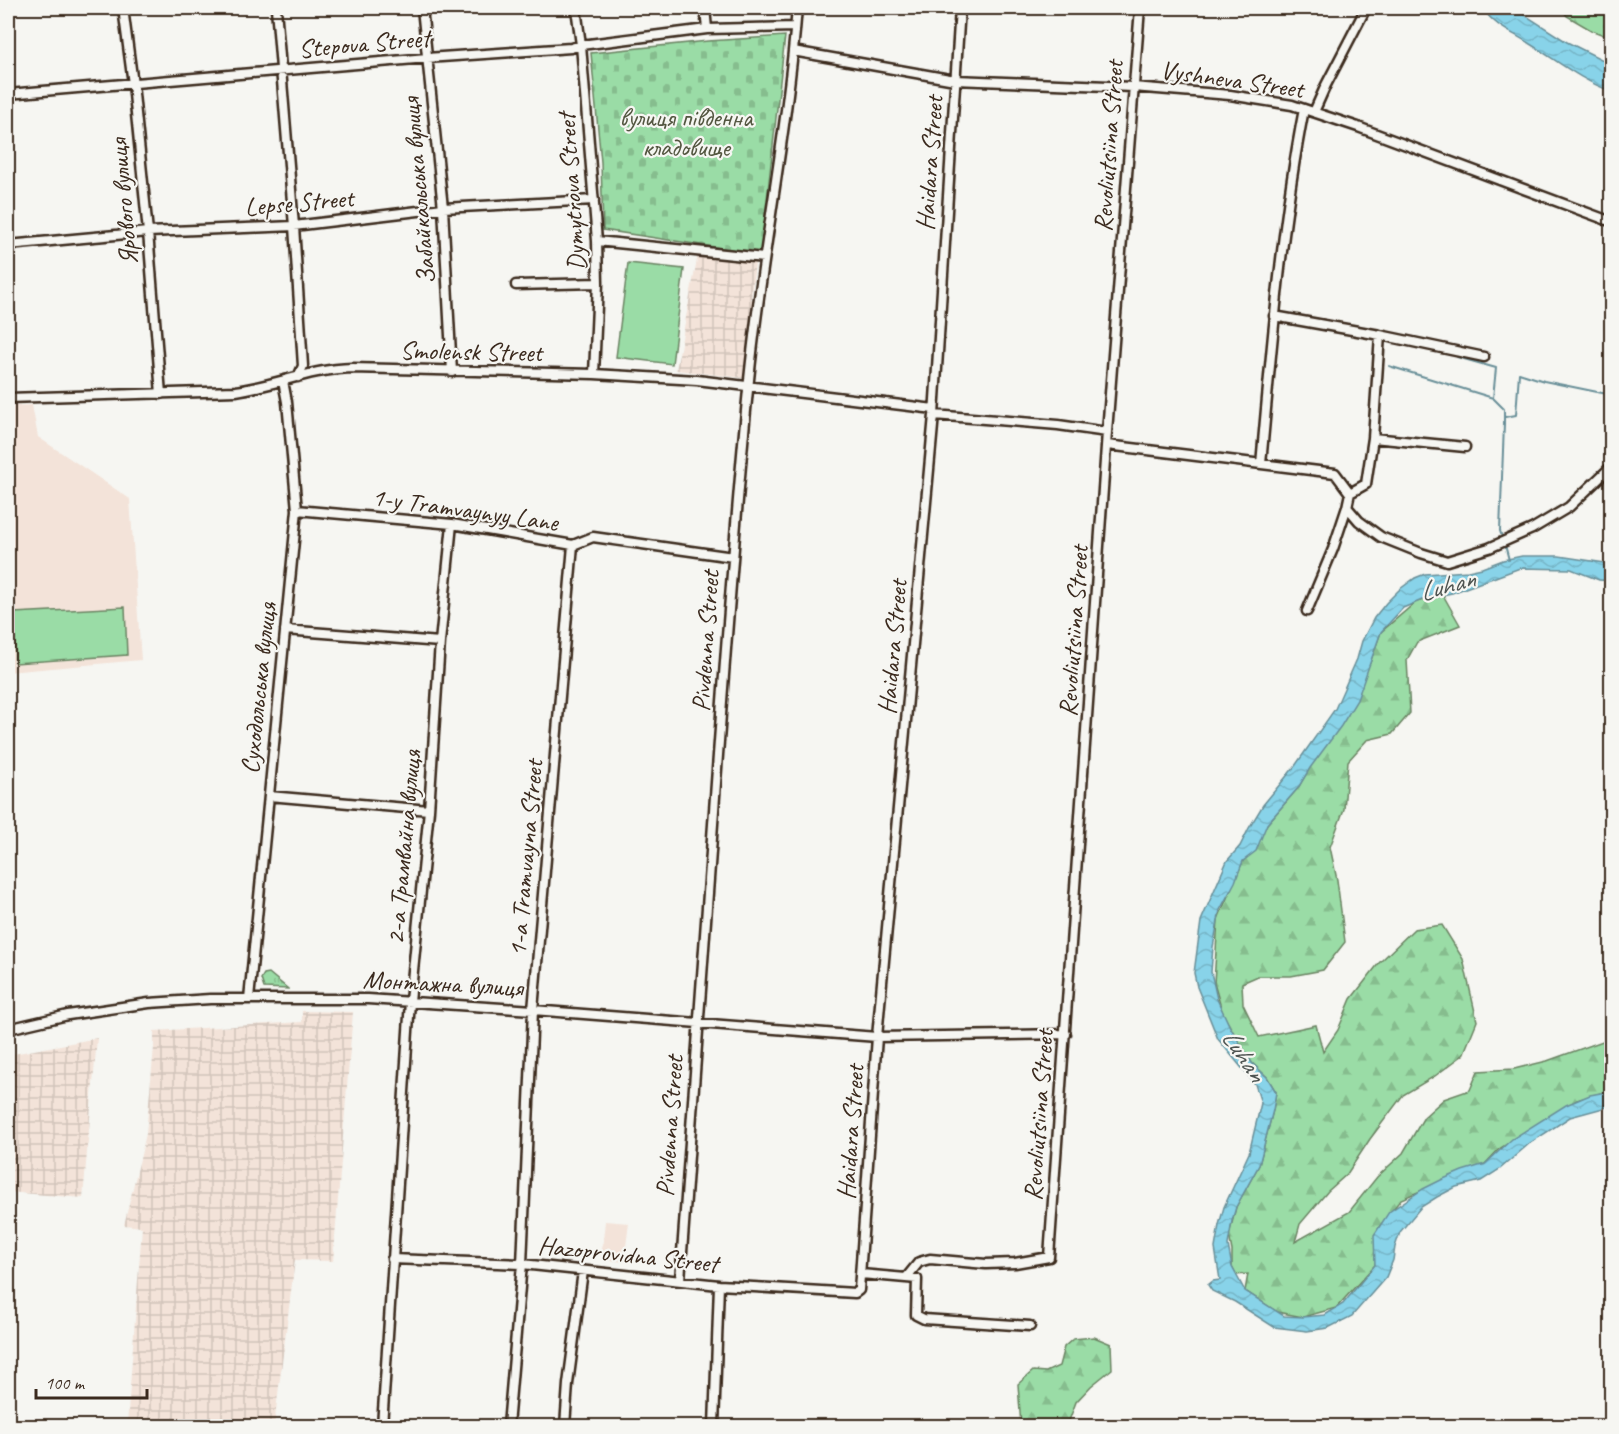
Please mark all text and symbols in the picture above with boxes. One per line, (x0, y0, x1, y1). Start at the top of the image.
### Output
street label: Stepova Street (297, 21, 434, 66)
street label: Vyshneva Street (1158, 53, 1308, 106)
street label: Revoliutsiina Street (1086, 57, 1131, 233)
street label: Haidara Street (908, 92, 951, 231)
street label: Забайкальська вулиця (394, 94, 443, 286)
park label: вулиця південна кладовище (620, 101, 754, 164)
street label: Dymytrova Street (549, 109, 593, 272)
street label: Ярового вулиця (101, 135, 145, 267)
street label: Lepse Street (243, 181, 357, 224)
street label: Smolensk Street (400, 334, 545, 369)
street label: 1-y Tramvaynyy Lane (370, 480, 562, 539)
street label: Revoliutsiina Street (1051, 542, 1096, 718)
water label: Luhan (1416, 561, 1481, 609)
street label: Pivdenna Street (684, 567, 727, 713)
street label: Haidara Street (870, 576, 915, 716)
street label: Суходольська вулиця (233, 599, 284, 775)
street label: 2-а Трамвайна вулиця (379, 747, 429, 946)
street label: 1-a Tramvayna Street (500, 756, 551, 958)
street label: Монтажна вулиця (362, 963, 526, 1004)
water label: Luhan (1214, 1022, 1275, 1090)
street label: Revoliutsiina Street (1016, 1026, 1061, 1202)
street label: Pivdenna Street (648, 1052, 691, 1198)
street label: Haidara Street (829, 1061, 872, 1200)
street label: Hazoprovidna Street (536, 1229, 723, 1281)
scale bar (36, 1362, 147, 1400)
text: 100 m (45, 1372, 86, 1394)

